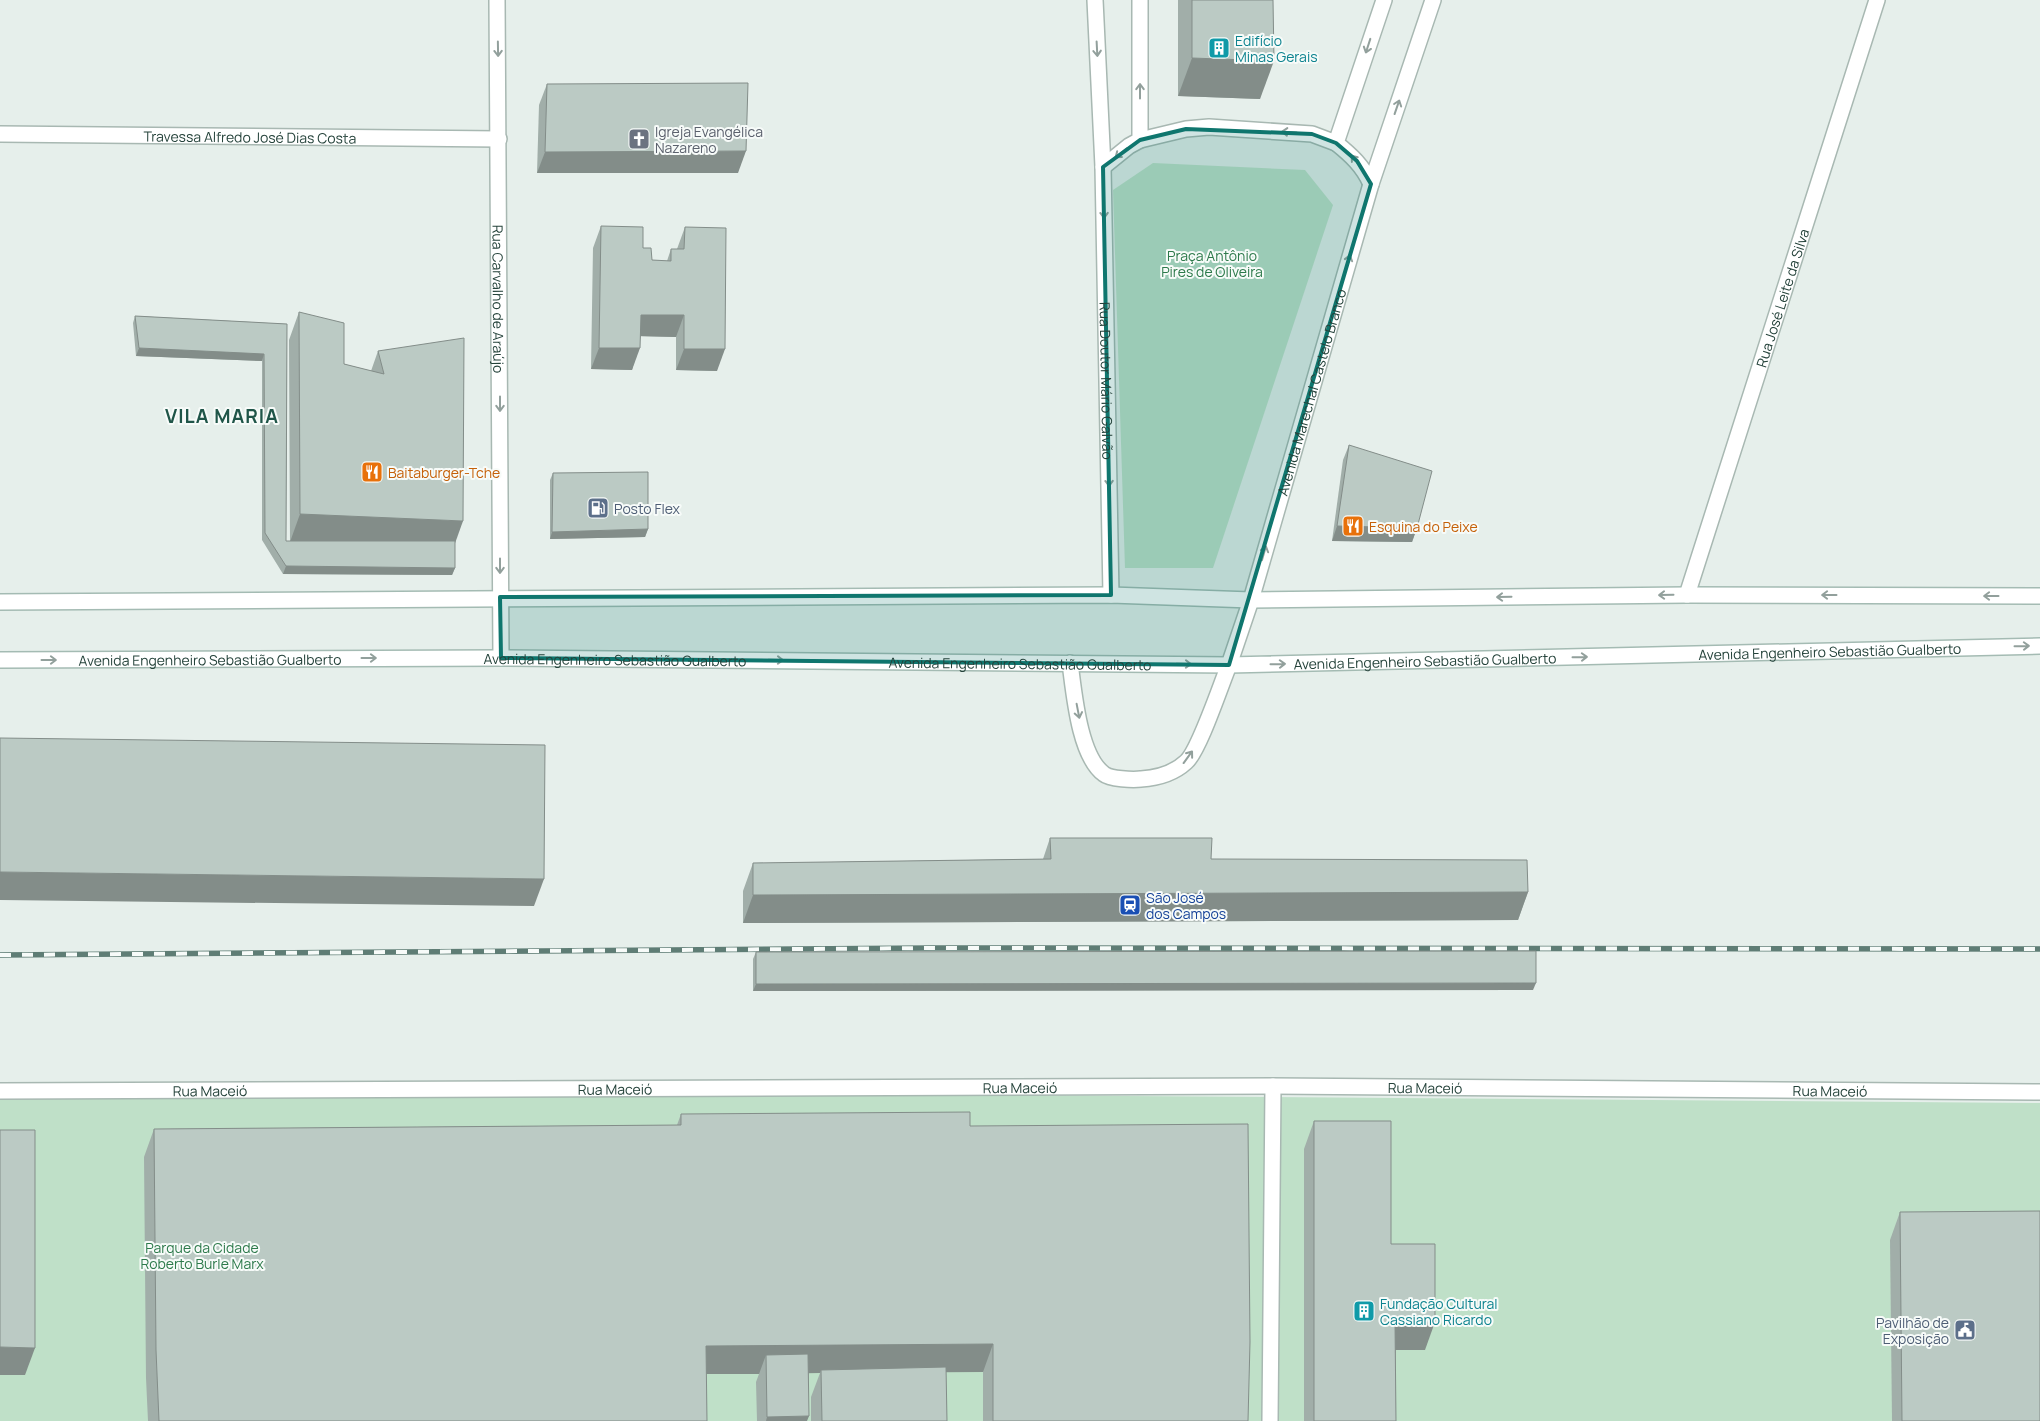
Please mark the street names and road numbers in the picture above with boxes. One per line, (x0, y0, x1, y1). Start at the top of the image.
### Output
street label: Travessa Alfredo José Dias Costa (144, 126, 356, 147)
street label: Rua Carvalho de Araújo (489, 225, 509, 373)
street label: Rua José Leite da Silva (1751, 226, 1813, 369)
street label: Avenida Marechal Castelo Branco (1272, 286, 1350, 498)
street label: Rua Doutor Mário Galvão (1096, 302, 1118, 460)
street label: Avenida Engenheiro Sebastião Gualberto (1698, 638, 1961, 663)
street label: Avenida Engenheiro Sebastião Gualberto (484, 648, 746, 670)
street label: Avenida Engenheiro Sebastião Gualberto (1293, 648, 1557, 673)
street label: Avenida Engenheiro Sebastião Gualberto (79, 649, 341, 669)
street label: Avenida Engenheiro Sebastião Gualberto (888, 652, 1151, 674)
street label: Rua Maceió (983, 1077, 1057, 1097)
street label: Rua Maceió (1388, 1077, 1462, 1097)
street label: Rua Maceió (578, 1079, 652, 1098)
street label: Rua Maceió (173, 1081, 247, 1100)
street label: Rua Maceió (1793, 1081, 1867, 1100)

